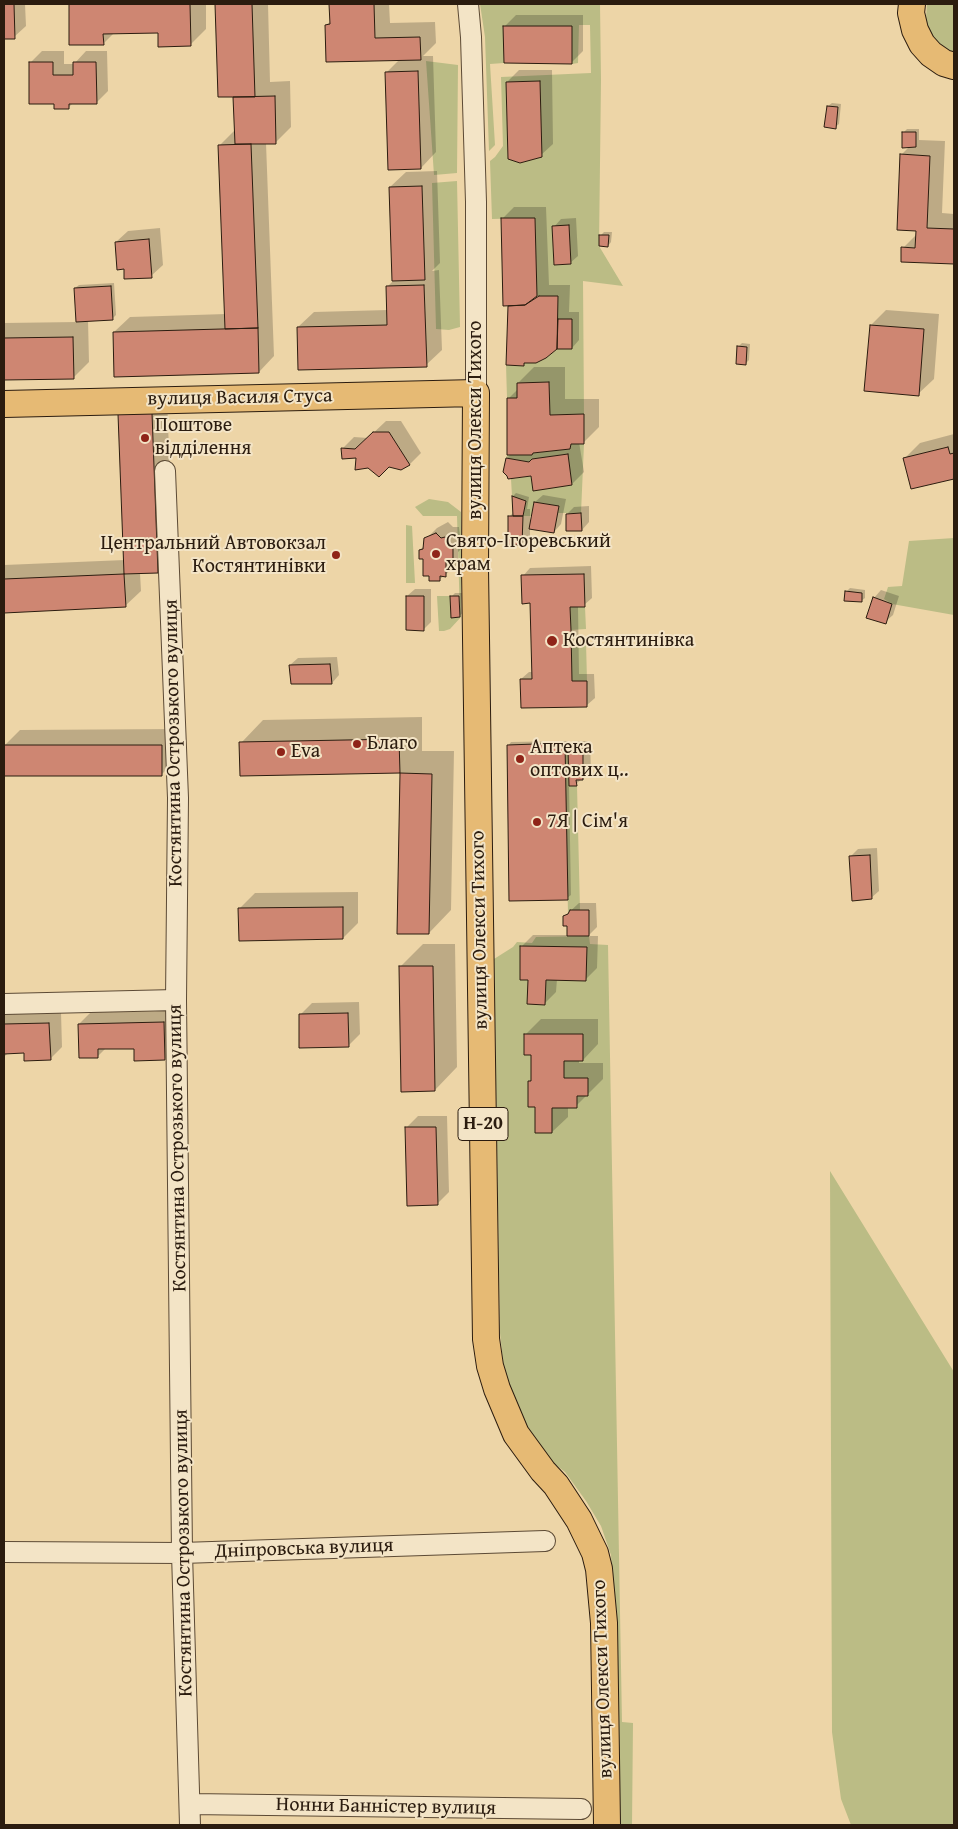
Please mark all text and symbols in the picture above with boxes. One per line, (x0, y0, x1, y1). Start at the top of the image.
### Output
street label: вулиця Олекси Тихого (464, 320, 488, 520)
street label: вулиця Василя Стуса (147, 384, 333, 412)
place label: Поштове відділення (155, 414, 251, 461)
marker: Поштове відділення (139, 432, 151, 444)
place label: Свято-Ігоревський храм (446, 530, 611, 577)
place label: Центральний Автовокзал Костянтинівки (101, 532, 326, 579)
marker: Свято-Ігоревський храм (430, 548, 442, 560)
marker: Центральний Автовокзал Костянтинівки (330, 549, 342, 561)
street label: Костянтина Острозького вулиця (159, 599, 189, 887)
place label: Костянтинівка (563, 629, 694, 653)
marker: Костянтинівка (545, 634, 559, 648)
place label: Благо (367, 732, 418, 756)
place label: Аптека оптових ц‥ (530, 736, 629, 783)
marker: Благо (351, 738, 363, 750)
place label: Eva (291, 740, 320, 764)
marker: Eva (275, 746, 287, 758)
marker: Аптека оптових ц‥ (514, 753, 526, 765)
place label: 7Я | Сім'я (547, 810, 628, 834)
marker: 7Я | Сім'я (531, 816, 543, 828)
street label: вулиця Олекси Тихого (466, 830, 494, 1030)
street label: Костянтина Острозького вулиця (163, 1004, 193, 1292)
road number: Н-20 (458, 1108, 508, 1140)
street label: Костянтина Острозького вулиця (169, 1409, 199, 1697)
street label: Дніпровська вулиця (214, 1534, 394, 1564)
street label: вулиця Олекси Тихого (588, 1579, 618, 1779)
street label: Нонни Банністер вулиця (276, 1793, 496, 1821)

